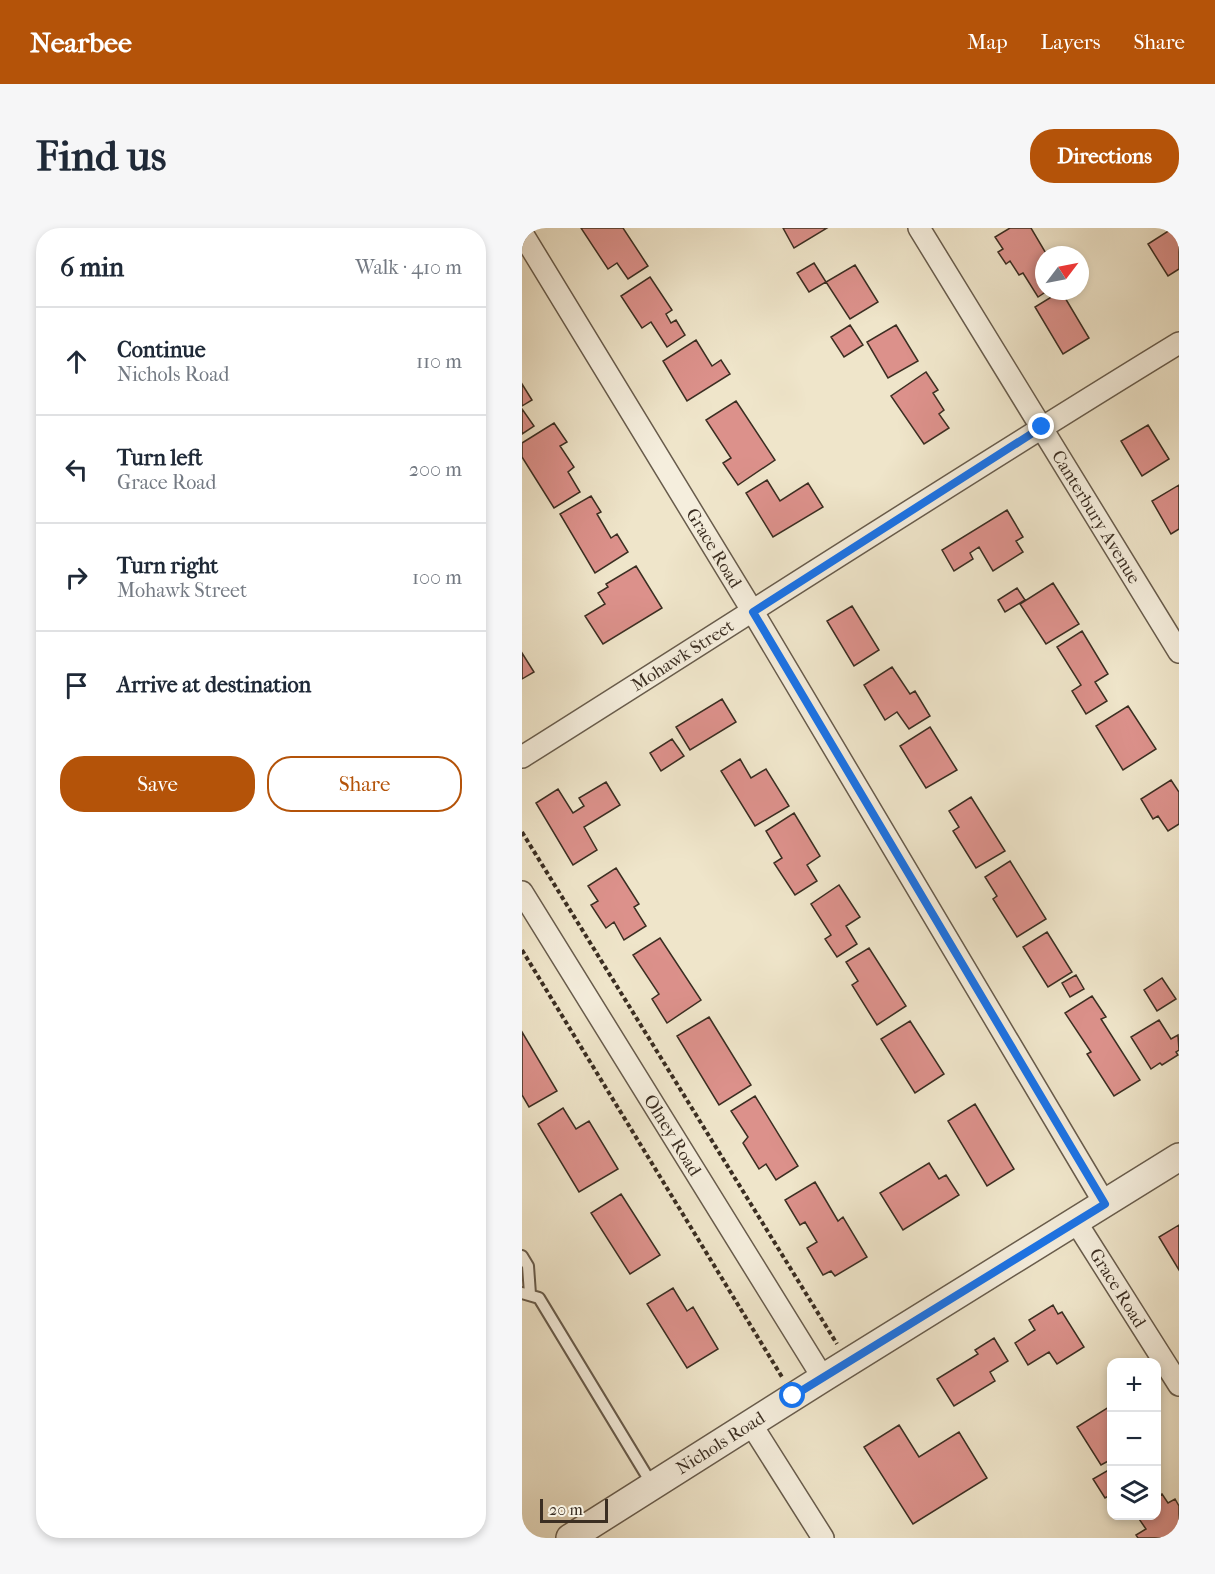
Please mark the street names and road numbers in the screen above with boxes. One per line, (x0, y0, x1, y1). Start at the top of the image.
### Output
street label: Canterbury Avenue (1047, 447, 1145, 588)
street label: Grace Road (682, 504, 746, 592)
street label: Mohawk Street (627, 615, 738, 696)
street label: Olney Road (639, 1091, 706, 1180)
street label: Grace Road (1085, 1244, 1151, 1332)
street label: Nichols Road (672, 1407, 769, 1479)

